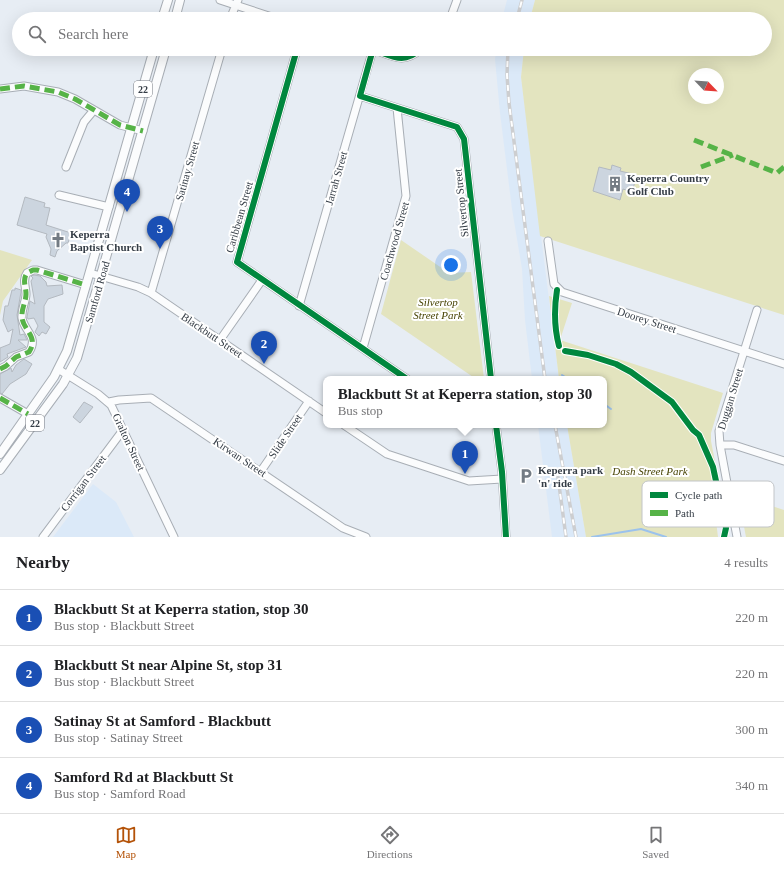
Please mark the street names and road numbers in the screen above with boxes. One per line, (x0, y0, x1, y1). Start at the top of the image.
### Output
road number: 22 (134, 81, 152, 97)
street label: Satinay Street (173, 140, 201, 202)
street label: Jarrah Street (323, 150, 349, 206)
street label: Silvertop Street (451, 168, 471, 238)
street label: Caribbean Street (223, 180, 255, 254)
street label: Coachwood Street (377, 200, 411, 282)
street label: Samford Road (82, 259, 112, 324)
street label: Doorey Street (616, 305, 678, 335)
street label: Blackbutt Street (179, 310, 245, 360)
street label: Duggan Street (715, 367, 745, 431)
street label: Gralton Street (110, 411, 148, 473)
street label: Slide Street (266, 411, 304, 461)
road number: 22 (26, 415, 44, 431)
street label: Kirwan Street (211, 435, 269, 479)
street label: Corrigan Street (58, 452, 108, 514)

